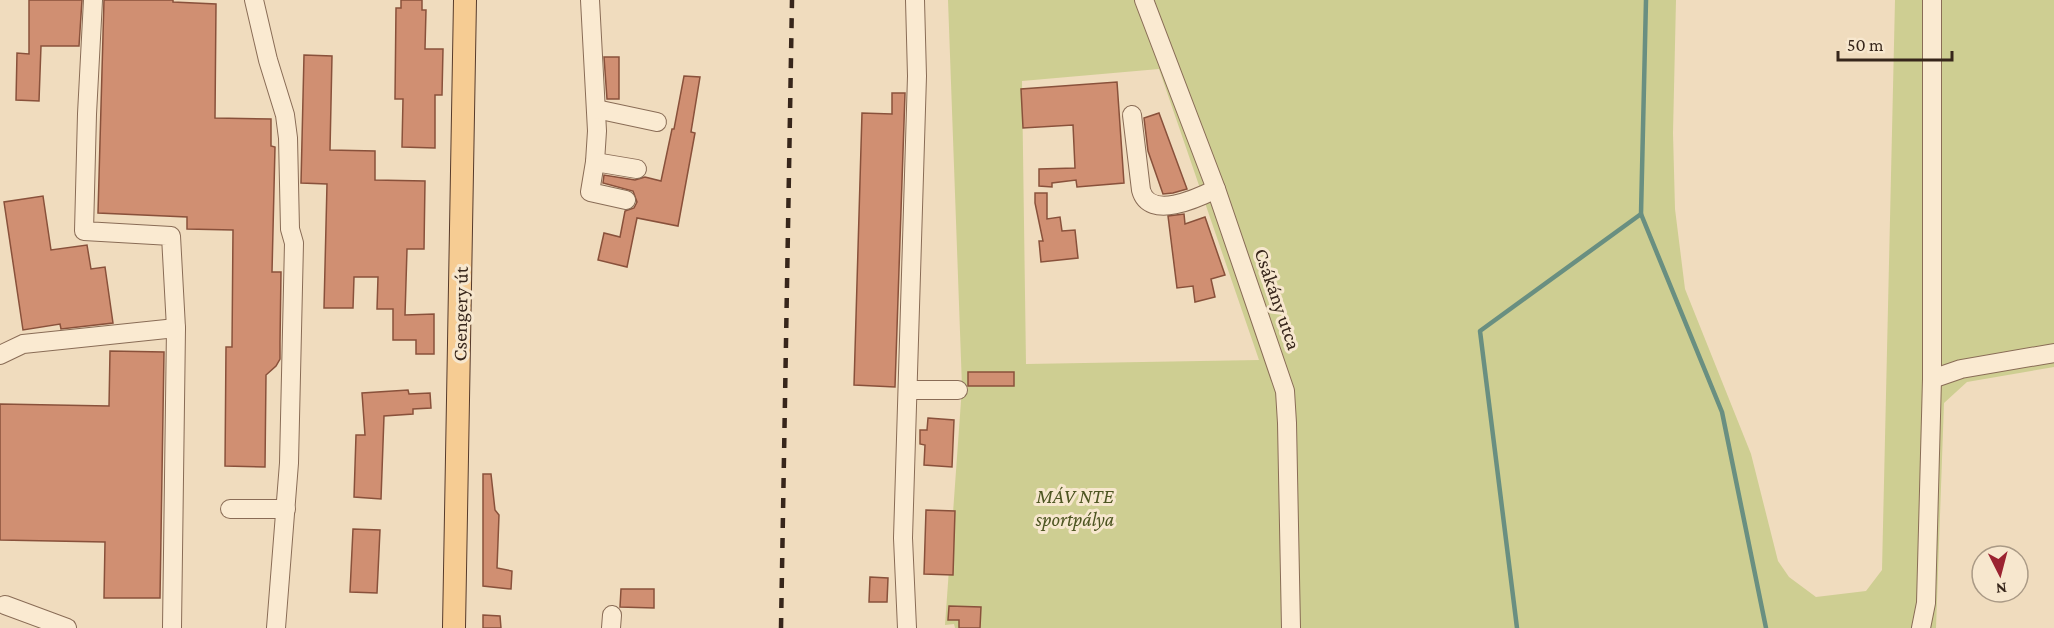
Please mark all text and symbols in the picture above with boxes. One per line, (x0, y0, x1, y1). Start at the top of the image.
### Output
scale bar (1838, 24, 1952, 62)
text: 50 m (1847, 35, 1884, 55)
street label: Csákány utca (1249, 245, 1306, 353)
street label: Csengery út (448, 266, 473, 362)
park label: MÁV NTE sportpálya (1035, 485, 1114, 531)
north arrow (1970, 544, 2030, 604)
text: N (1995, 579, 2008, 597)

